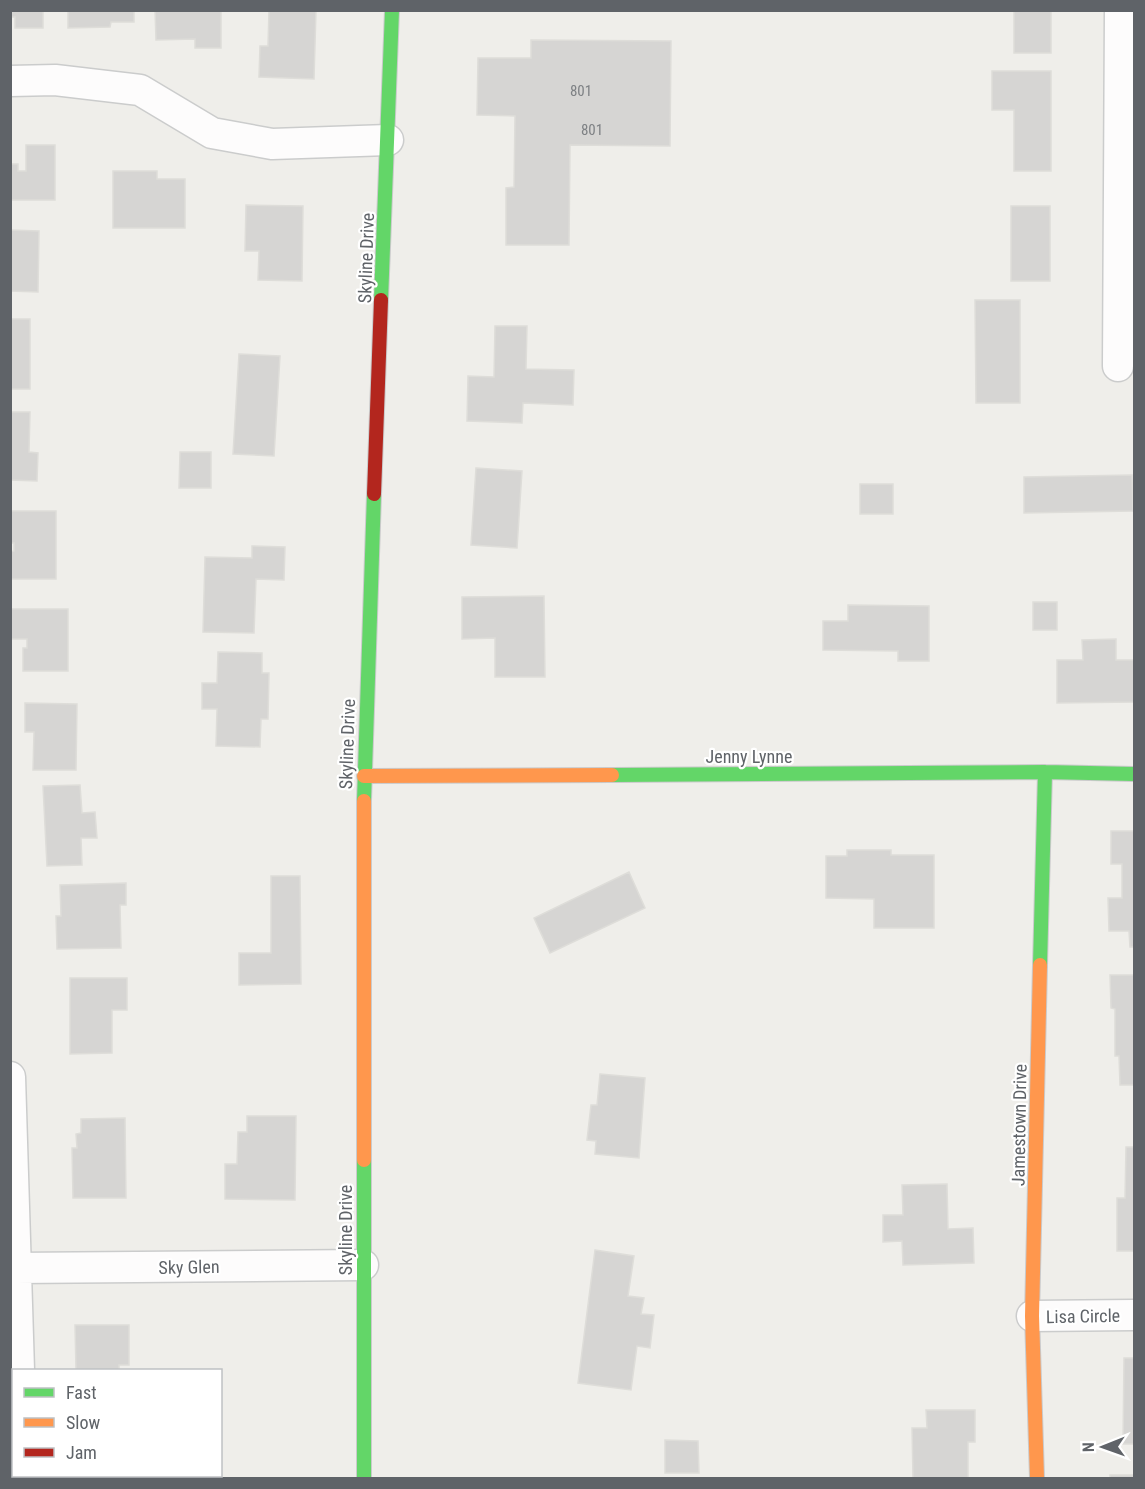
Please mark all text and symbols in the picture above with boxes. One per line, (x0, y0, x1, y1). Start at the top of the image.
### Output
house number: 801 (570, 82, 592, 100)
house number: 801 (581, 121, 603, 139)
street label: Skyline Drive (354, 212, 378, 304)
street label: Skyline Drive (335, 698, 359, 790)
street label: Jenny Lynne (706, 746, 792, 767)
street label: Jamestown Drive (1007, 1064, 1031, 1186)
street label: Skyline Drive (335, 1185, 356, 1275)
street label: Sky Glen (158, 1256, 220, 1278)
street label: Lisa Circle (1046, 1305, 1120, 1327)
legend (12, 1369, 222, 1477)
text: Fast (66, 1382, 97, 1403)
text: Slow (66, 1412, 101, 1433)
north arrow (1073, 1417, 1133, 1477)
text: Jam (66, 1442, 97, 1463)
text: N (1079, 1442, 1098, 1452)

